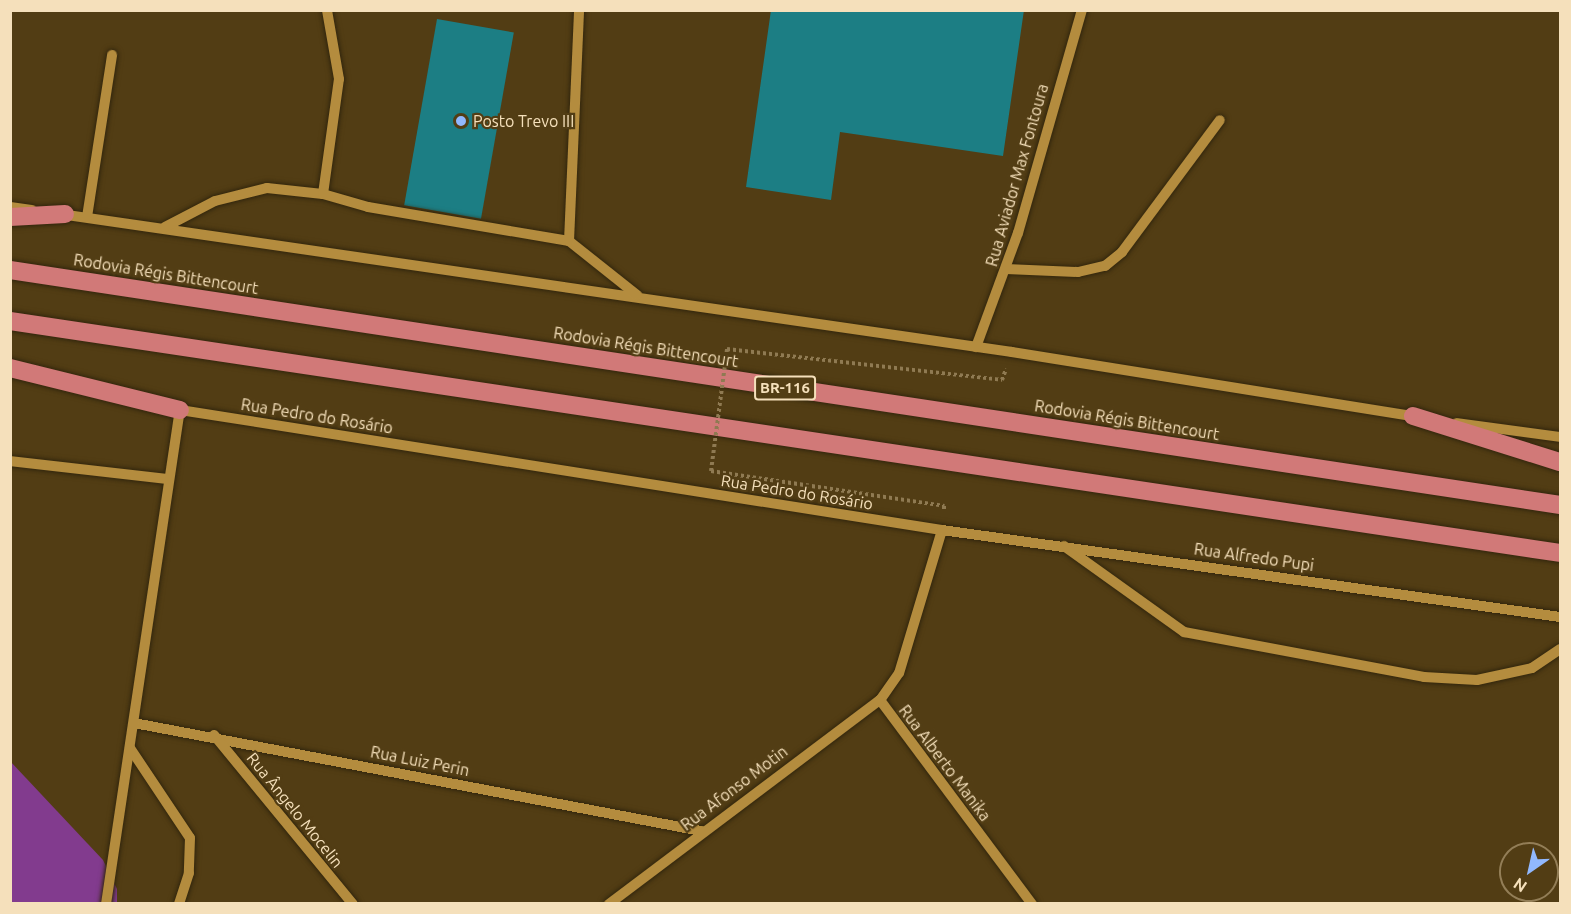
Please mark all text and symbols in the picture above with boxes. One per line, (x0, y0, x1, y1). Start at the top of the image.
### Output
street label: Rua Aviador Max Fontoura (982, 81, 1052, 269)
place label: Posto Trevo III (473, 111, 574, 131)
marker: Posto Trevo III (454, 114, 468, 128)
street label: Rodovia Régis Bittencourt (72, 250, 260, 298)
street label: Rodovia Régis Bittencourt (552, 323, 740, 371)
road number: BR-116 (754, 376, 816, 400)
street label: Rua Pedro do Rosário (240, 394, 394, 438)
street label: Rodovia Régis Bittencourt (1033, 396, 1221, 444)
street label: Rua Pedro do Rosário (720, 470, 874, 514)
street label: Rua Alfredo Pupi (1193, 539, 1315, 575)
street label: Rua Alberto Manika (895, 701, 995, 825)
street label: Rua Luiz Perin (369, 742, 471, 780)
street label: Rua Afonso Motin (677, 742, 791, 834)
street label: Rua Ângelo Mocelin (243, 749, 347, 871)
north arrow (1499, 842, 1559, 902)
text: N (1510, 874, 1530, 896)

